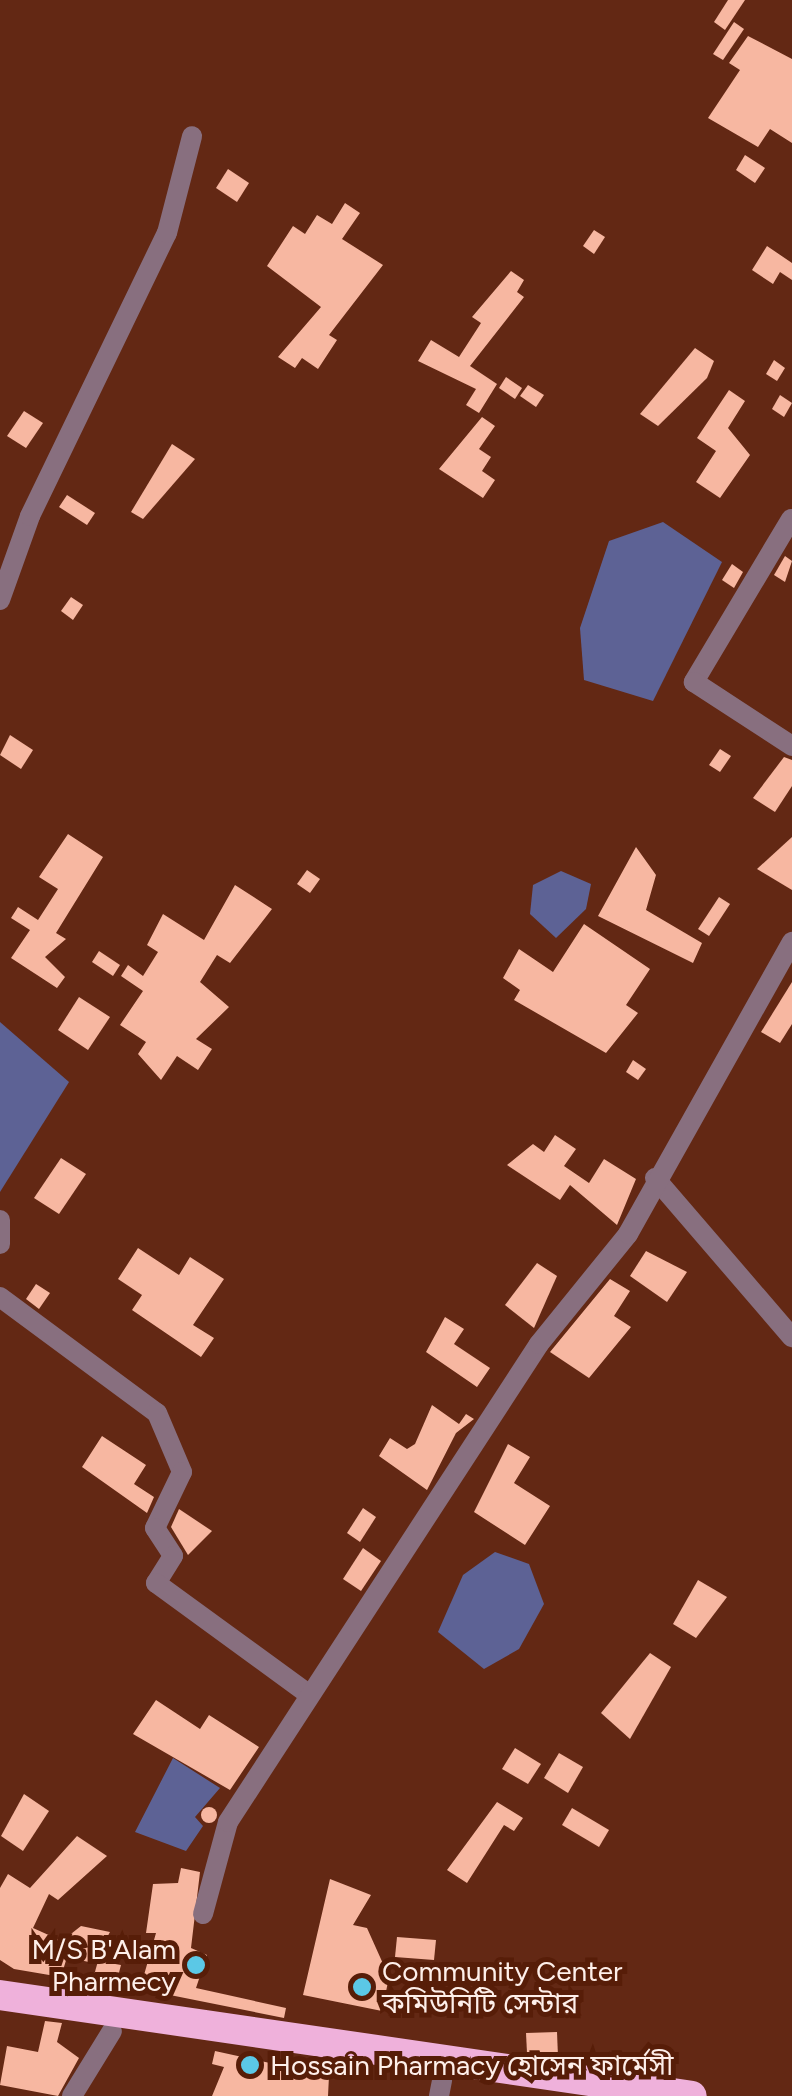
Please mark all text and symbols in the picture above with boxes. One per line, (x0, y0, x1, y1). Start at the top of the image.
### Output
place label: M/S B'Alam Pharmecy (31, 1932, 176, 1998)
marker: M/S B'Alam Pharmecy (185, 1954, 207, 1976)
place label: Community Center কমিউনিটি সেন্টার (382, 1954, 622, 2020)
marker: Community Center কমিউনিটি সেন্টার (351, 1976, 373, 1998)
place label: Hossain Pharmacy হোসেন ফার্মেসী (270, 2048, 674, 2082)
marker: Hossain Pharmacy হোসেন ফার্মেসী (239, 2054, 261, 2076)

